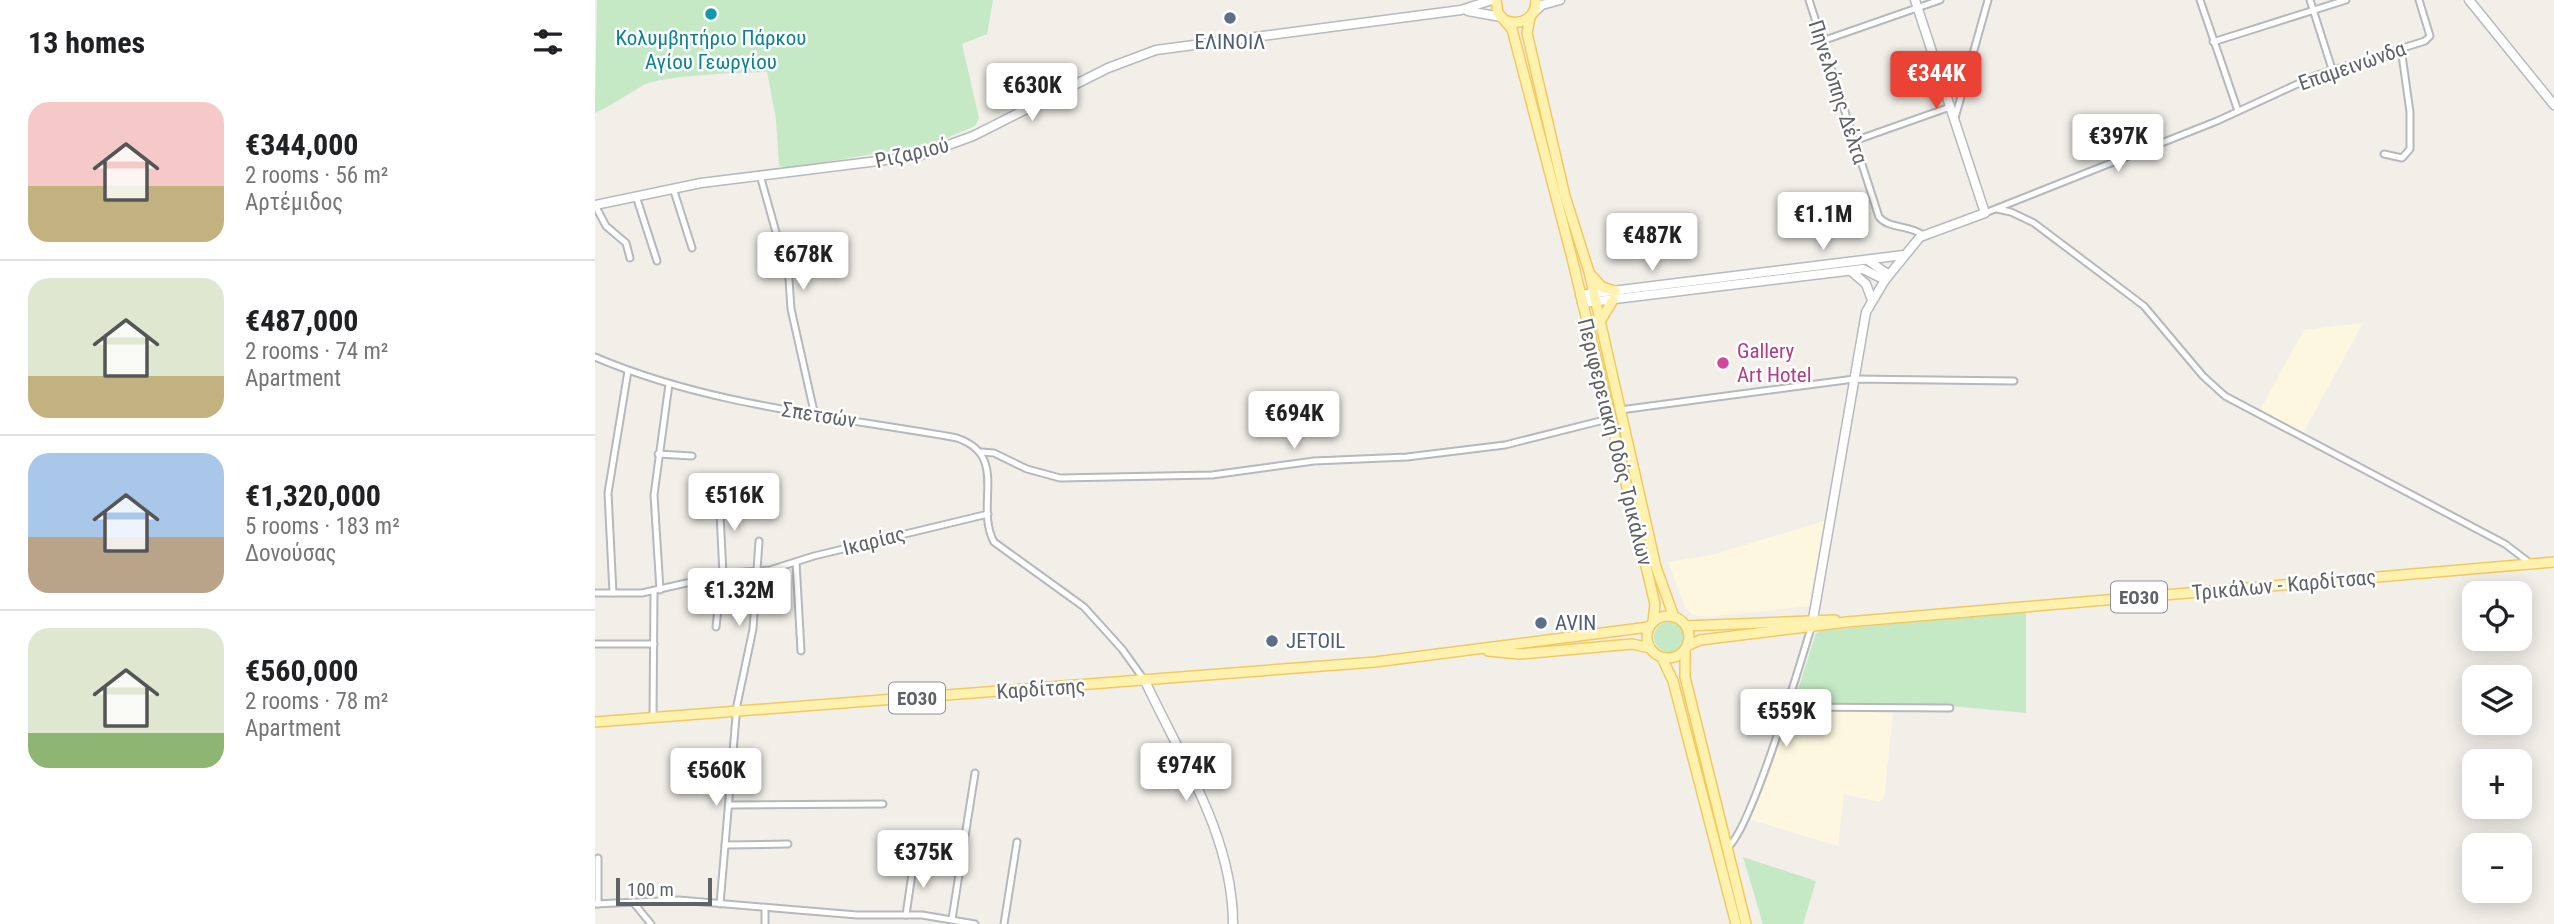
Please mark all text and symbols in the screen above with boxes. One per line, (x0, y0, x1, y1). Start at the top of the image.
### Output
marker: Κολυμβητήριο Πάρκου Αγίου Γεωργίου (703, 6, 719, 22)
marker: ΕΛΙΝΟΙΛ (1222, 10, 1238, 26)
street label: Πηνελόπης Δέλτα (1803, 17, 1873, 168)
icon: filters (529, 23, 567, 61)
text: 13 homes (28, 25, 145, 60)
place label: Κολυμβητήριο Πάρκου Αγίου Γεωργίου (616, 26, 806, 74)
place label: ΕΛΙΝΟΙΛ (1195, 30, 1265, 54)
street label: Επαμεινώνδα (2295, 36, 2409, 96)
pin: €344K (1887, 52, 1985, 111)
text: €344K (1906, 60, 1966, 87)
pin: €630K (983, 64, 1081, 123)
text: €630K (1002, 72, 1062, 99)
pin: €397K (2069, 114, 2167, 174)
text: €397K (2088, 123, 2148, 150)
text: €344,000 (245, 127, 358, 162)
icon: home (84, 130, 168, 214)
street label: Ριζαριού (873, 133, 951, 173)
text: 2 rooms · 56 m² (245, 162, 388, 189)
text: Αρτέμιδος (245, 189, 343, 216)
pin: €1.1M (1774, 192, 1872, 252)
text: €1.1M (1794, 201, 1853, 228)
pin: €487K (1603, 214, 1701, 273)
text: €487K (1622, 222, 1682, 249)
pin: €678K (754, 232, 852, 292)
text: €678K (773, 241, 833, 268)
text: €487,000 (245, 303, 358, 338)
icon: home (84, 306, 168, 390)
street label: Περιφερειακή Οδός Τρικάλων (1573, 316, 1657, 568)
text: 2 rooms · 74 m² (245, 338, 388, 365)
place label: Gallery Art Hotel (1737, 339, 1812, 387)
marker: Gallery Art Hotel (1715, 355, 1731, 371)
text: Apartment (245, 365, 341, 392)
pin: €694K (1245, 392, 1343, 451)
street label: Σπετσών (780, 397, 858, 433)
text: €694K (1264, 400, 1324, 427)
pin: €516K (685, 474, 783, 533)
text: €1,320,000 (245, 478, 381, 513)
icon: home (84, 481, 168, 565)
text: €516K (704, 482, 764, 509)
text: 5 rooms · 183 m² (245, 513, 400, 540)
street label: Ικαρίας (841, 522, 907, 560)
text: Δονούσας (245, 540, 336, 567)
street label: Τρικάλων - Καρδίτσας (2191, 565, 2377, 605)
pin: €1.32M (682, 568, 796, 628)
text: €1.32M (704, 577, 774, 604)
map controls (2462, 581, 2532, 903)
button: locate (2462, 581, 2532, 651)
road number: ΕΟ30 (2111, 582, 2167, 612)
place label: AVIN (1555, 611, 1596, 635)
marker: AVIN (1533, 615, 1549, 631)
place label: JETOIL (1286, 629, 1345, 653)
marker: JETOIL (1264, 633, 1280, 649)
text: €560,000 (245, 653, 358, 688)
icon: home (84, 656, 168, 740)
button: layers (2462, 665, 2532, 735)
street label: Καρδίτσης (996, 674, 1086, 704)
road number: ΕΟ30 (889, 682, 945, 713)
text: 2 rooms · 78 m² (245, 688, 388, 715)
pin: €559K (1737, 690, 1835, 749)
text: €559K (1756, 698, 1816, 725)
text: Apartment (245, 715, 341, 742)
pin: €974K (1137, 744, 1235, 803)
pin: €560K (667, 748, 765, 808)
button: + (2462, 749, 2532, 819)
text: €974K (1156, 752, 1216, 779)
text: €560K (686, 757, 746, 784)
pin: €375K (874, 830, 972, 890)
button: − (2462, 833, 2532, 903)
text: €375K (893, 839, 953, 866)
scale bar (616, 875, 712, 907)
text: 100 m (627, 878, 674, 901)

